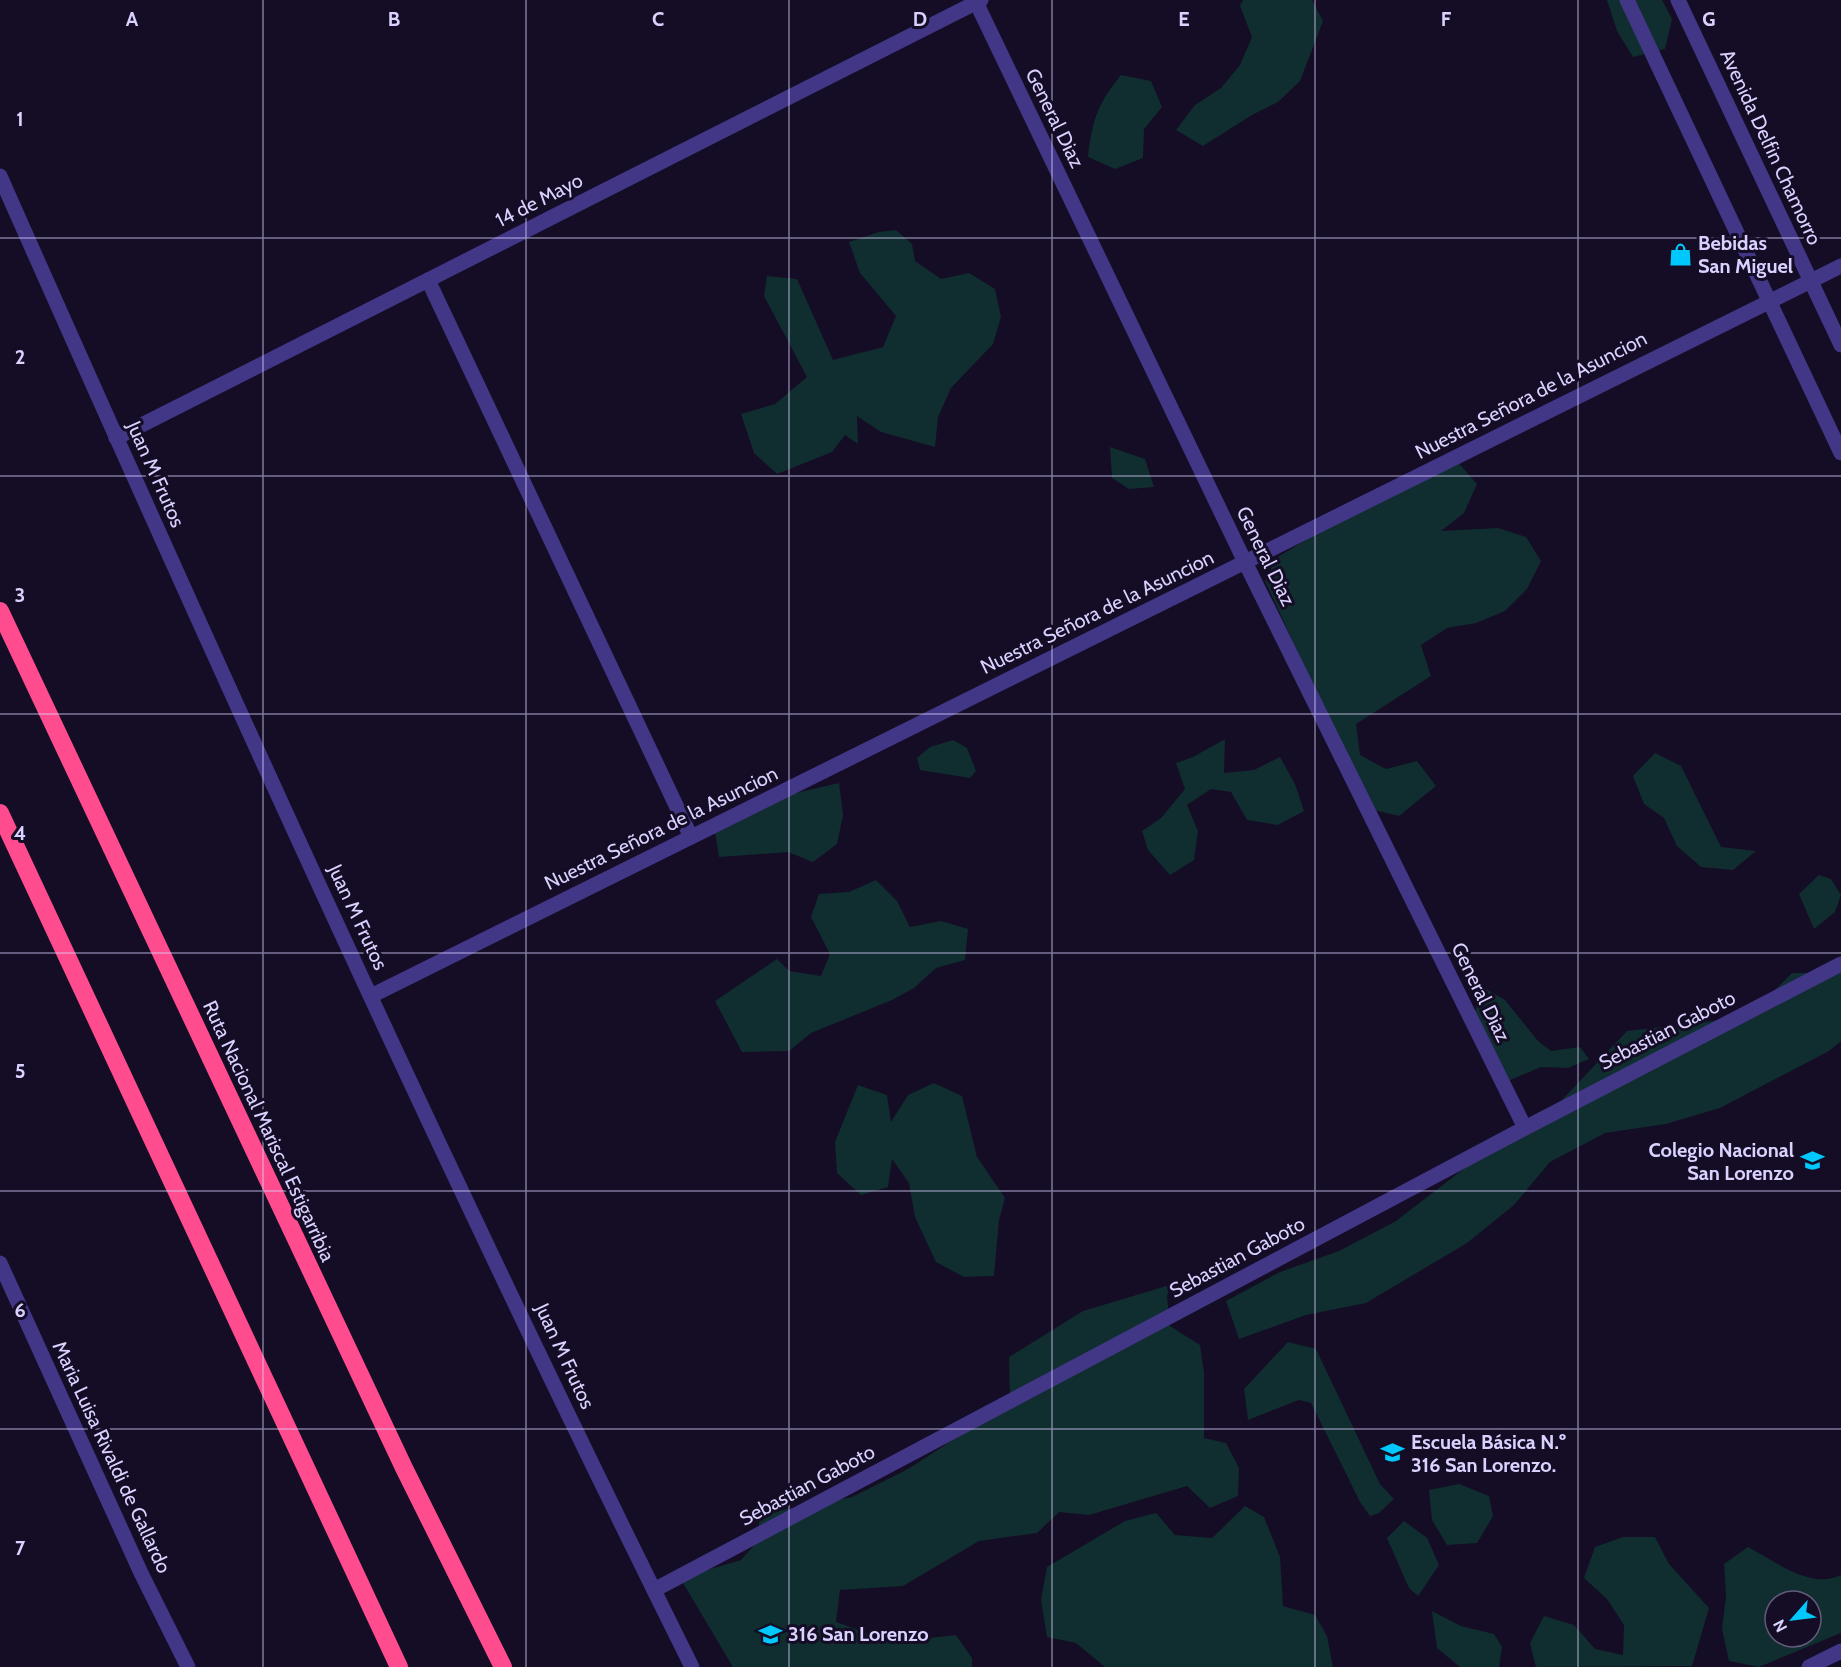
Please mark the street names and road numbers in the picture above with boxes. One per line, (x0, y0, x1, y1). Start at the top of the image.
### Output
street label: Avenida Delfin Chamorro (1715, 46, 1827, 248)
street label: General Diaz (1021, 64, 1089, 172)
street label: 14 de Mayo (491, 168, 587, 232)
street label: Nuestra Señora de la Asuncion (1411, 326, 1651, 464)
street label: Juan M Frutos (122, 416, 190, 531)
street label: General Diaz (1232, 502, 1300, 610)
street label: Nuestra Señora de la Asuncion (976, 545, 1218, 679)
street label: Nuestra Señora de la Asuncion (540, 761, 782, 895)
street label: Juan M Frutos (323, 860, 393, 974)
street label: General Diaz (1447, 938, 1515, 1046)
street label: Sebastian Gaboto (1595, 985, 1739, 1075)
street label: Ruta Nacional Mariscal Estigarribia (198, 997, 340, 1266)
street label: Sebastian Gaboto (1165, 1211, 1309, 1303)
street label: Juan M Frutos (530, 1299, 600, 1413)
street label: Maria Luisa Rivaldi de Gallardo (48, 1337, 176, 1577)
street label: Sebastian Gaboto (735, 1439, 879, 1531)

